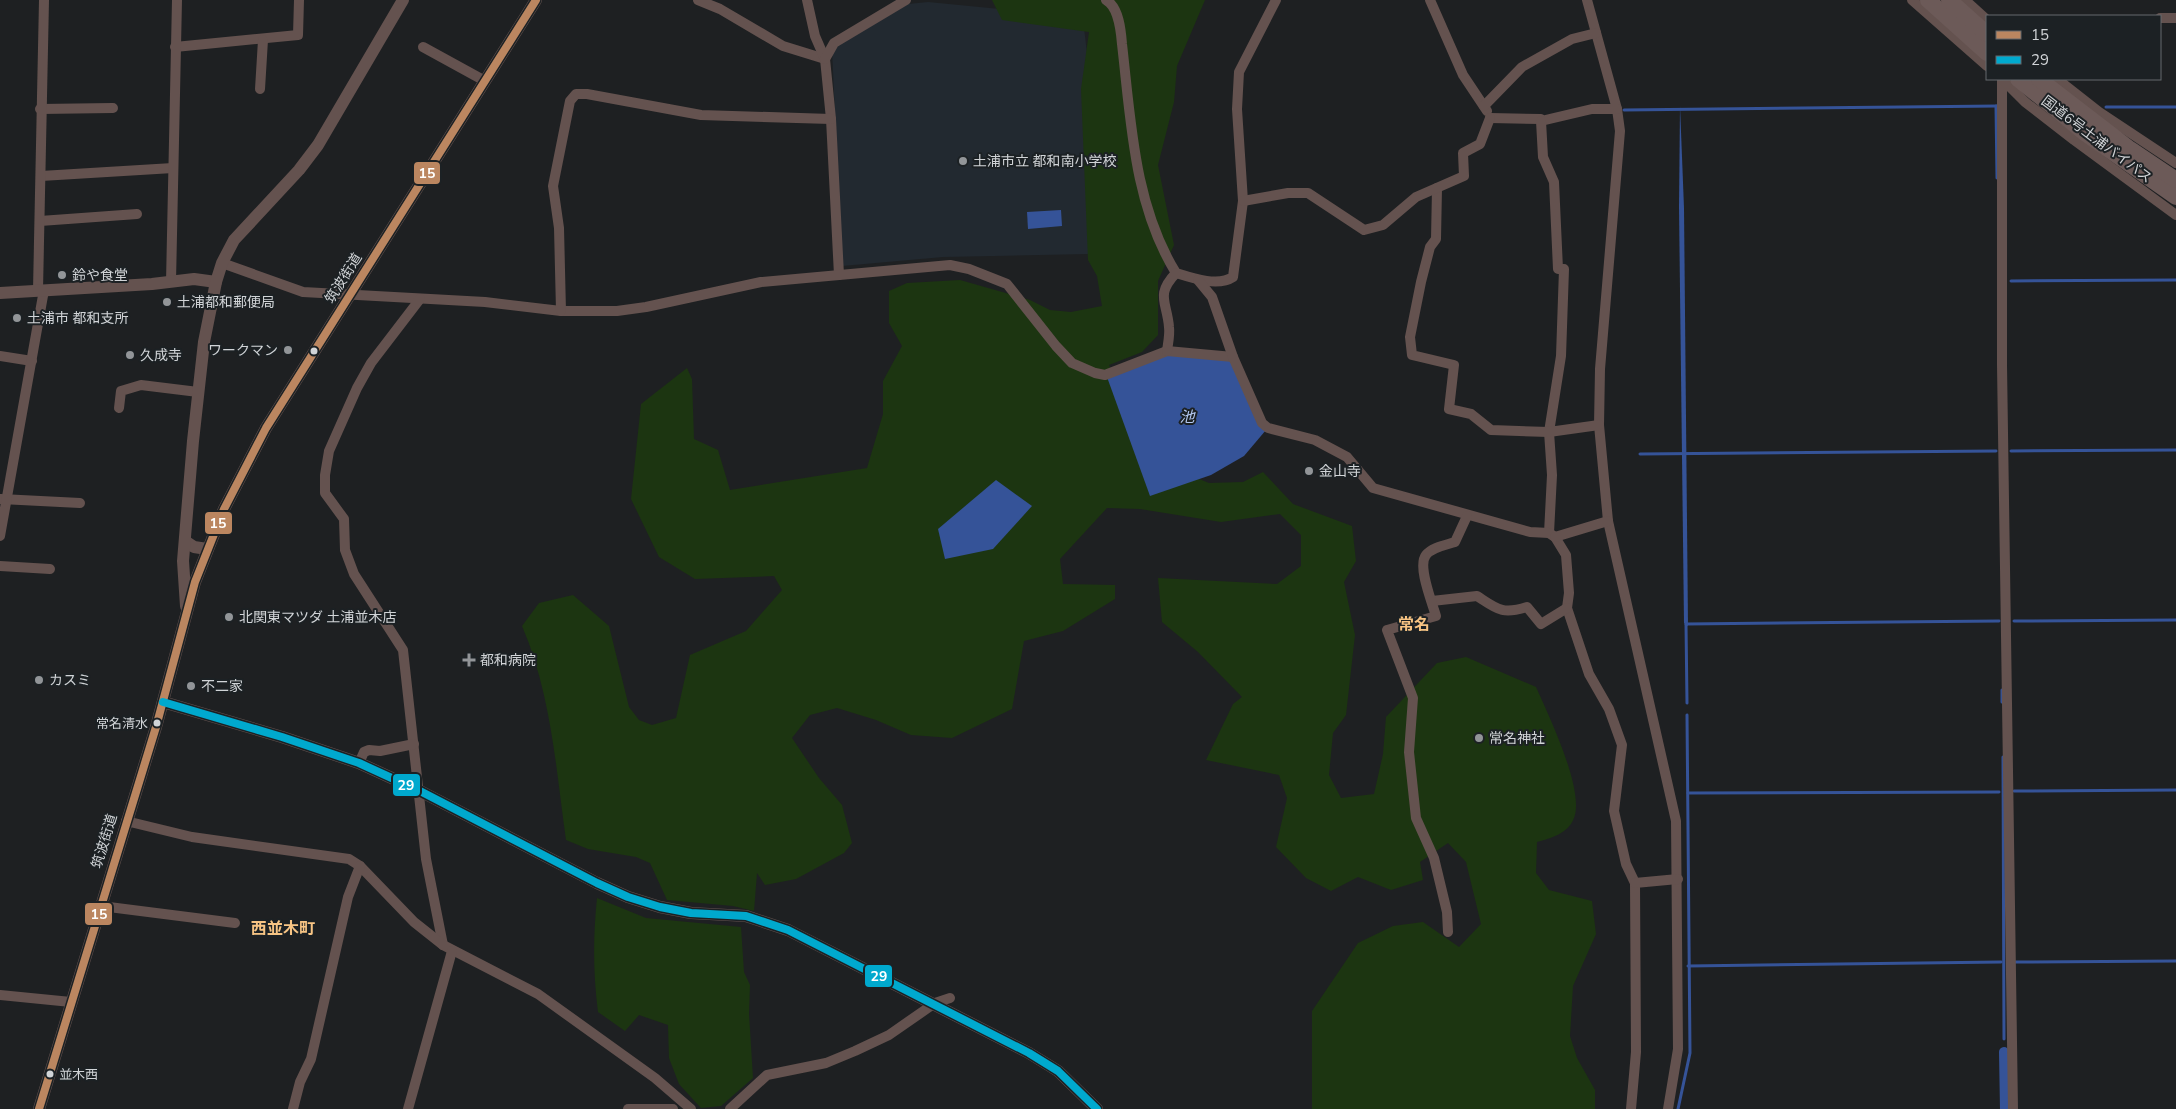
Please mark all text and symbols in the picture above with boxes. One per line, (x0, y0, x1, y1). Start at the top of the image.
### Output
legend (1986, 15, 2161, 80)
text: 15 (2031, 25, 2049, 45)
text: 29 (2031, 50, 2049, 70)
street label: 国道6号土浦バイパス (2037, 91, 2156, 187)
place label: 土浦市立 都和南小学校 (973, 152, 1117, 171)
marker: 土浦市立 都和南小学校 (957, 155, 969, 167)
line badge: 15 (413, 161, 441, 185)
text: 15 (419, 164, 435, 183)
street label: 筑波街道 (321, 249, 366, 307)
place label: 鈴や食堂 (72, 266, 128, 285)
marker: 鈴や食堂 (56, 269, 68, 281)
place label: 土浦都和郵便局 (177, 293, 275, 312)
marker: 土浦都和郵便局 (161, 296, 173, 308)
place label: 土浦市 都和支所 (27, 309, 129, 328)
marker: 土浦市 都和支所 (11, 312, 23, 324)
place label: ワークマン (208, 341, 278, 360)
marker: ワークマン (282, 344, 294, 356)
place label: 久成寺 (140, 346, 182, 365)
unlabelled marker (309, 346, 319, 356)
marker: 久成寺 (124, 349, 136, 361)
water label: 池 (1179, 407, 1196, 427)
place label: 金山寺 (1319, 462, 1361, 481)
marker: 金山寺 (1303, 465, 1315, 477)
line badge: 15 (204, 511, 233, 535)
text: 15 (210, 514, 226, 533)
place label: 北関東マツダ 土浦並木店 (239, 608, 397, 627)
marker: 北関東マツダ 土浦並木店 (223, 611, 235, 623)
district label: 常名 (1398, 614, 1430, 636)
place label: 都和病院 (480, 651, 536, 670)
marker: 都和病院 (462, 653, 476, 667)
place label: カスミ (49, 671, 91, 690)
marker: カスミ (33, 674, 45, 686)
place label: 不二家 (201, 677, 243, 696)
marker: 不二家 (185, 680, 197, 692)
place label: 常名清水 (96, 715, 148, 733)
marker: 常名清水 (152, 718, 162, 728)
place label: 常名神社 (1489, 729, 1545, 748)
marker: 常名神社 (1473, 732, 1485, 744)
line badge: 29 (392, 773, 421, 797)
text: 29 (398, 776, 414, 795)
street label: 筑波街道 (87, 812, 122, 871)
line badge: 15 (84, 902, 113, 926)
text: 15 (91, 905, 107, 924)
district label: 西並木町 (251, 918, 315, 940)
line badge: 29 (864, 964, 893, 988)
text: 29 (871, 967, 887, 986)
place label: 並木西 (59, 1066, 98, 1084)
marker: 並木西 (45, 1069, 55, 1079)

